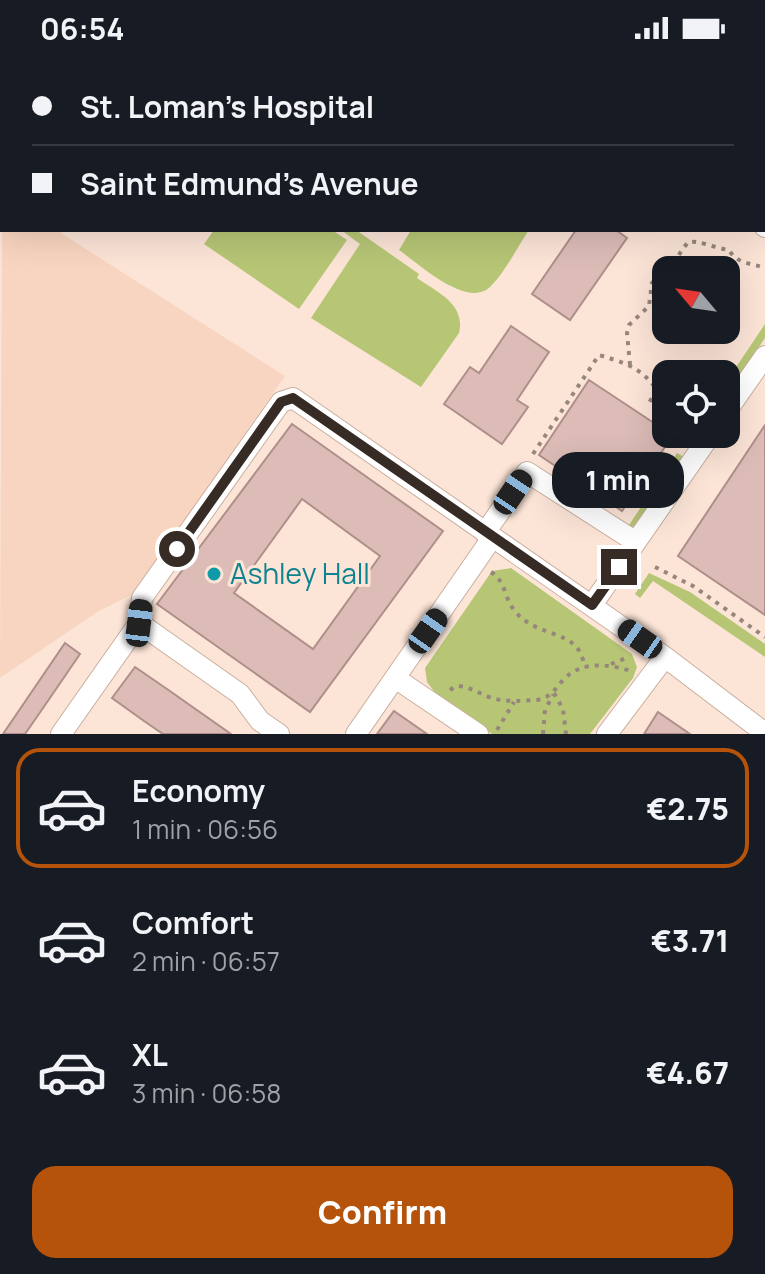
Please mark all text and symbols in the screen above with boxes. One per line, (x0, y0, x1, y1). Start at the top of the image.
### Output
text: 06:54 (40, 8, 125, 49)
text: St. Loman's Hospital (80, 86, 374, 127)
text: Saint Edmund's Avenue (80, 163, 418, 204)
north arrow (652, 256, 740, 344)
map controls (652, 256, 740, 448)
button: locate (652, 360, 740, 448)
callout: 1 min (553, 451, 685, 507)
text: 1 min (585, 462, 651, 498)
car (490, 465, 536, 519)
route start (159, 531, 195, 567)
route end (601, 549, 637, 585)
place label: Ashley Hall (230, 554, 370, 592)
marker: Ashley Hall (205, 565, 223, 583)
car (124, 598, 154, 648)
car (404, 604, 452, 658)
car (613, 615, 667, 663)
text: Economy (132, 770, 265, 811)
icon: car (36, 772, 108, 844)
text: €2.75 (646, 788, 729, 829)
text: 1 min · 06:56 (132, 811, 278, 847)
text: Comfort (132, 902, 254, 943)
icon: car (36, 904, 108, 976)
text: €3.71 (651, 920, 729, 961)
text: 2 min · 06:57 (132, 943, 280, 979)
text: XL (132, 1034, 168, 1075)
icon: car (36, 1036, 108, 1108)
text: €4.67 (646, 1052, 729, 1093)
text: 3 min · 06:58 (132, 1075, 281, 1111)
button: Confirm (32, 1166, 733, 1258)

